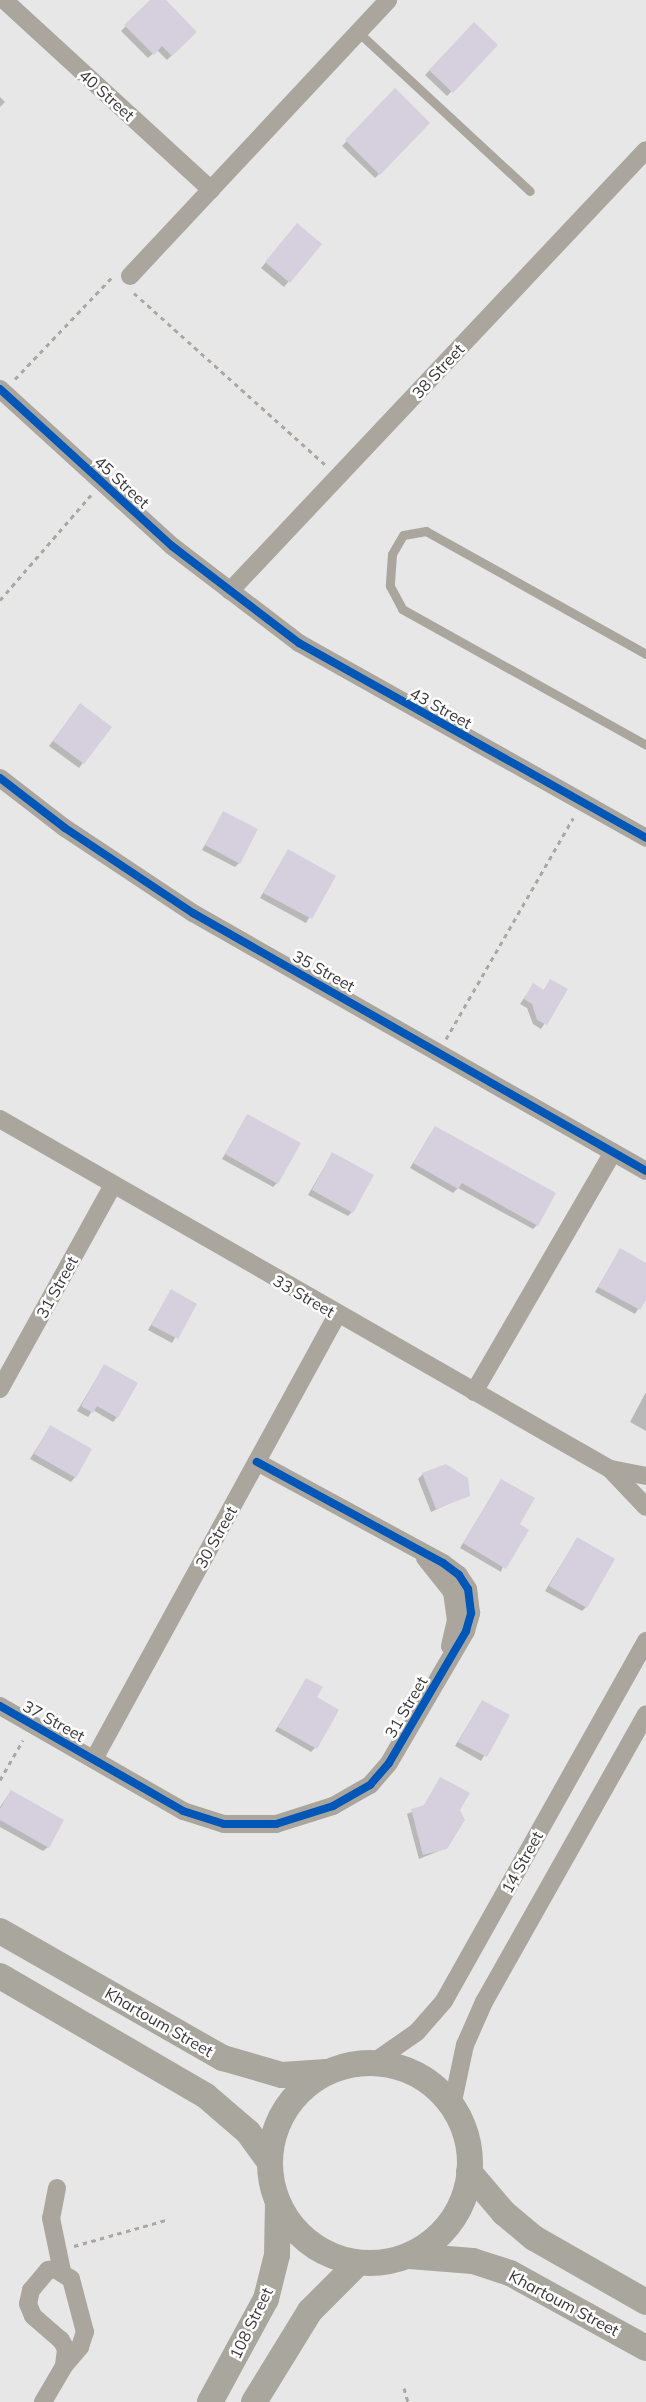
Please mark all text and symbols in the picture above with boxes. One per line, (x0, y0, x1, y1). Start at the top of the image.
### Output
street label: 40 Street (75, 65, 139, 125)
street label: 38 Street (408, 340, 468, 402)
street label: 45 Street (91, 452, 153, 512)
street label: 43 Street (407, 683, 475, 733)
street label: 35 Street (290, 946, 358, 996)
street label: 31 Street (32, 1253, 82, 1321)
street label: 33 Street (270, 1271, 338, 1321)
street label: 30 Street (191, 1503, 241, 1571)
street label: 31 Street (381, 1673, 431, 1741)
street label: 37 Street (20, 1696, 88, 1746)
street label: 14 Street (497, 1828, 547, 1896)
street label: Khartoum Street (101, 1983, 217, 2061)
street label: Khartoum Street (506, 2266, 622, 2340)
street label: 108 Street (225, 2284, 277, 2362)

